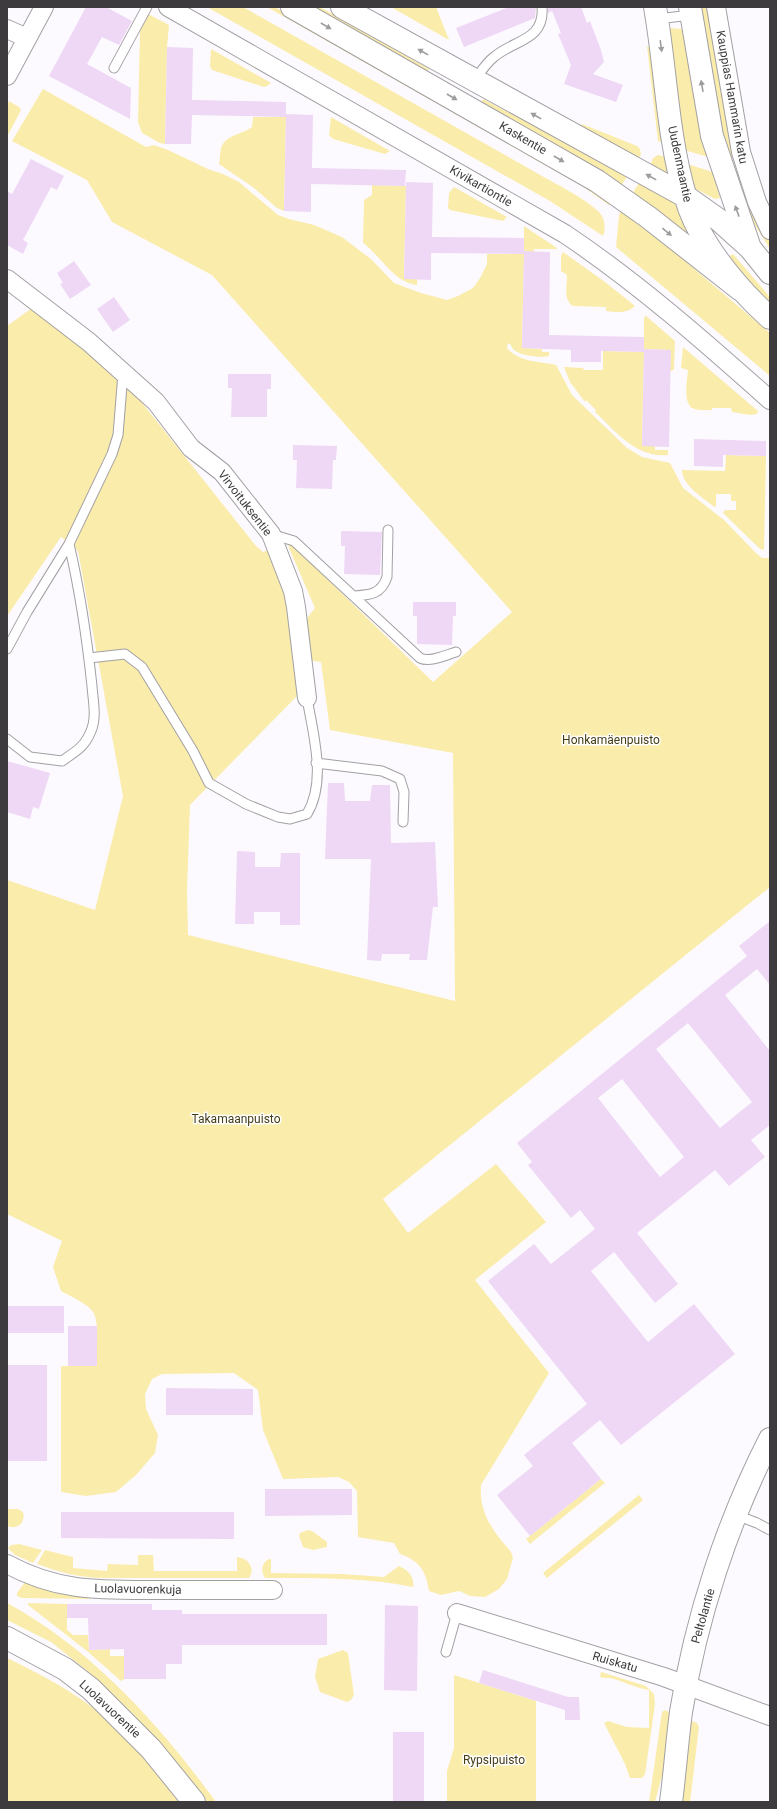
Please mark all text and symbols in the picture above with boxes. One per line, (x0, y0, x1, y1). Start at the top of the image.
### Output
one-way arrow (320, 23, 332, 30)
street label: Kauppias Hammarin katu (713, 29, 751, 165)
one-way arrow (658, 40, 664, 52)
one-way arrow (417, 49, 429, 56)
one-way arrow (699, 80, 705, 92)
one-way arrow (446, 94, 457, 101)
one-way arrow (530, 112, 542, 119)
street label: Kaskentie (497, 119, 549, 157)
street label: Uudenmaantie (665, 125, 695, 203)
one-way arrow (553, 155, 565, 162)
street label: Kivikartiontie (447, 163, 515, 209)
one-way arrow (645, 174, 656, 181)
one-way arrow (733, 205, 739, 217)
one-way arrow (661, 228, 672, 236)
street label: Virvoituksentie (215, 467, 275, 539)
park label: Honkamäenpuisto (562, 733, 660, 747)
park label: Takamaanpuisto (192, 1112, 281, 1126)
street label: Luolavuorenkuja (94, 1581, 182, 1597)
street label: Peltolantie (688, 1587, 718, 1645)
street label: Ruiskatu (591, 1649, 639, 1675)
street label: Luolavuorentie (77, 1677, 143, 1741)
park label: Rypsipuisto (463, 1753, 525, 1767)

